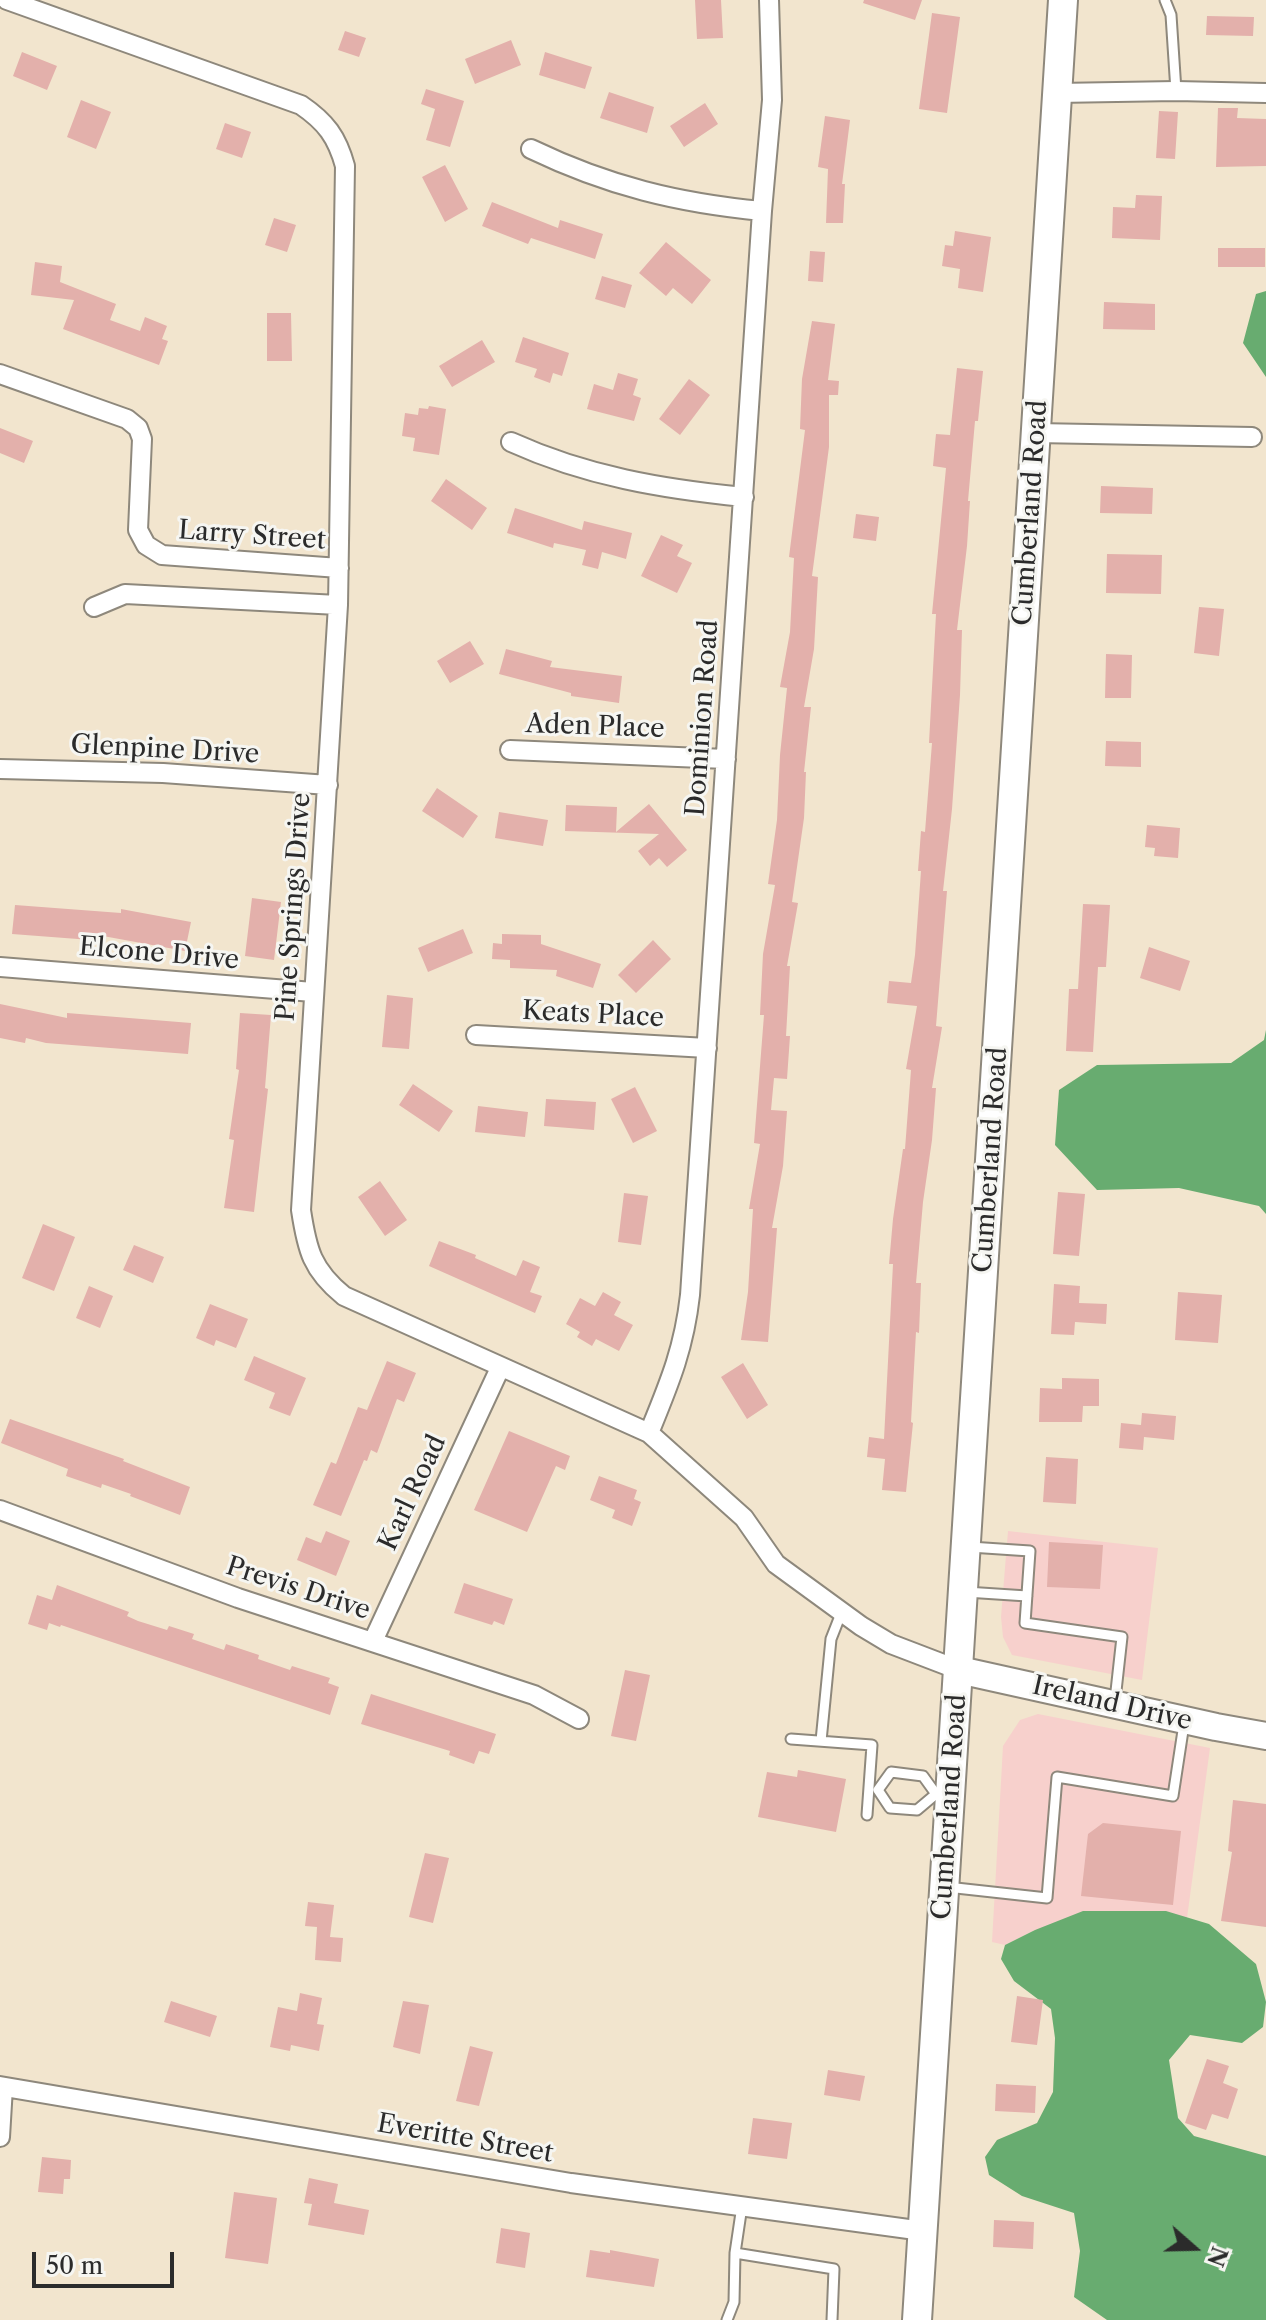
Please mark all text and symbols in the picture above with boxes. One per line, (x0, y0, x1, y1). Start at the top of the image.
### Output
street label: Cumberland Road (1008, 399, 1054, 627)
street label: Larry Street (177, 515, 327, 557)
street label: Dominion Road (681, 619, 725, 817)
street label: Aden Place (525, 709, 665, 745)
street label: Glenpine Drive (70, 729, 260, 771)
street label: Pine Springs Drive (270, 792, 318, 1022)
street label: Elcone Drive (78, 931, 240, 977)
street label: Keats Place (521, 996, 665, 1034)
street label: Cumberland Road (968, 1046, 1014, 1274)
street label: Karl Road (373, 1430, 453, 1556)
street label: Previs Drive (222, 1551, 374, 1627)
street label: Ireland Drive (1029, 1670, 1195, 1738)
street label: Cumberland Road (927, 1693, 973, 1921)
street label: Everitte Street (375, 2108, 555, 2170)
north arrow (1154, 2208, 1234, 2288)
scale bar (36, 2236, 178, 2286)
text: N (1201, 2243, 1233, 2270)
text: 50 m (46, 2251, 103, 2280)

